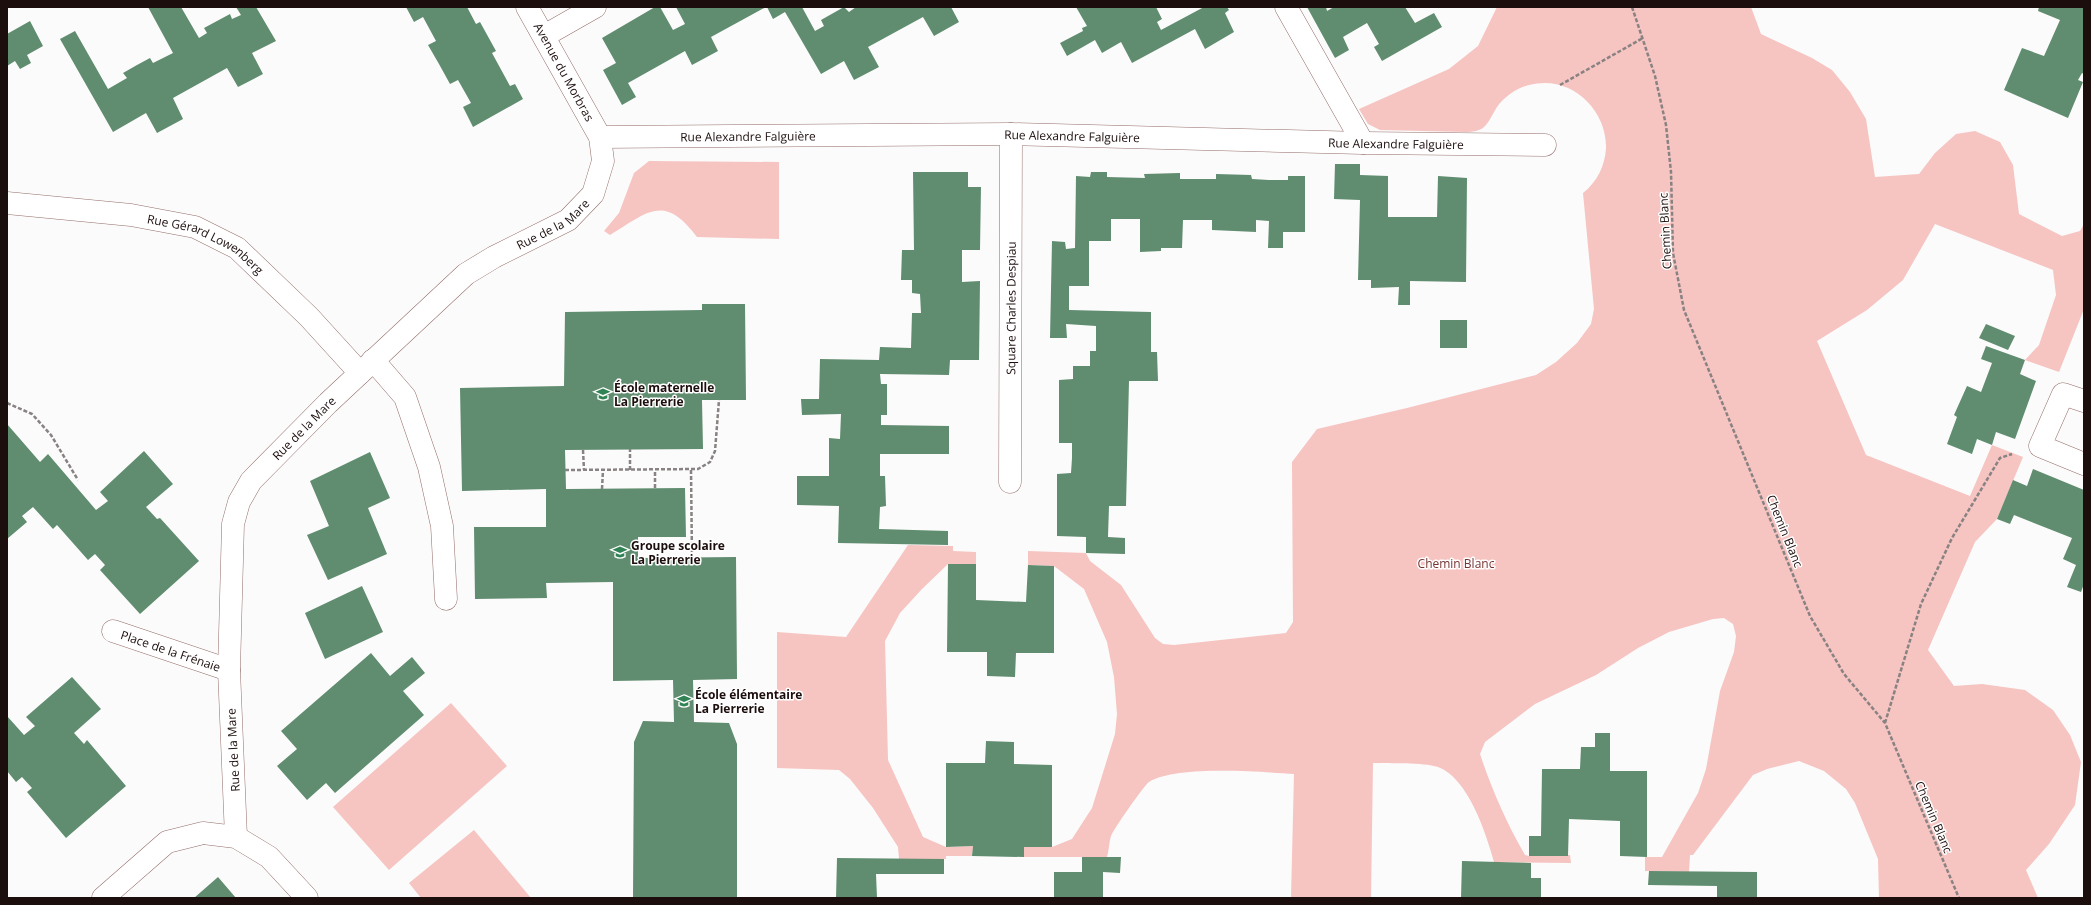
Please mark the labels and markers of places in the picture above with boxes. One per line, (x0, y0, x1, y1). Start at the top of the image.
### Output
place label: École maternelle La Pierrerie (614, 379, 714, 410)
school or university icon: École maternelle La Pierrerie (595, 386, 611, 402)
place label: Groupe scolaire La Pierrerie (631, 537, 725, 568)
school or university icon: Groupe scolaire La Pierrerie (612, 544, 628, 560)
place label: École élémentaire La Pierrerie (695, 686, 802, 717)
school or university icon: École élémentaire La Pierrerie (676, 693, 692, 709)

